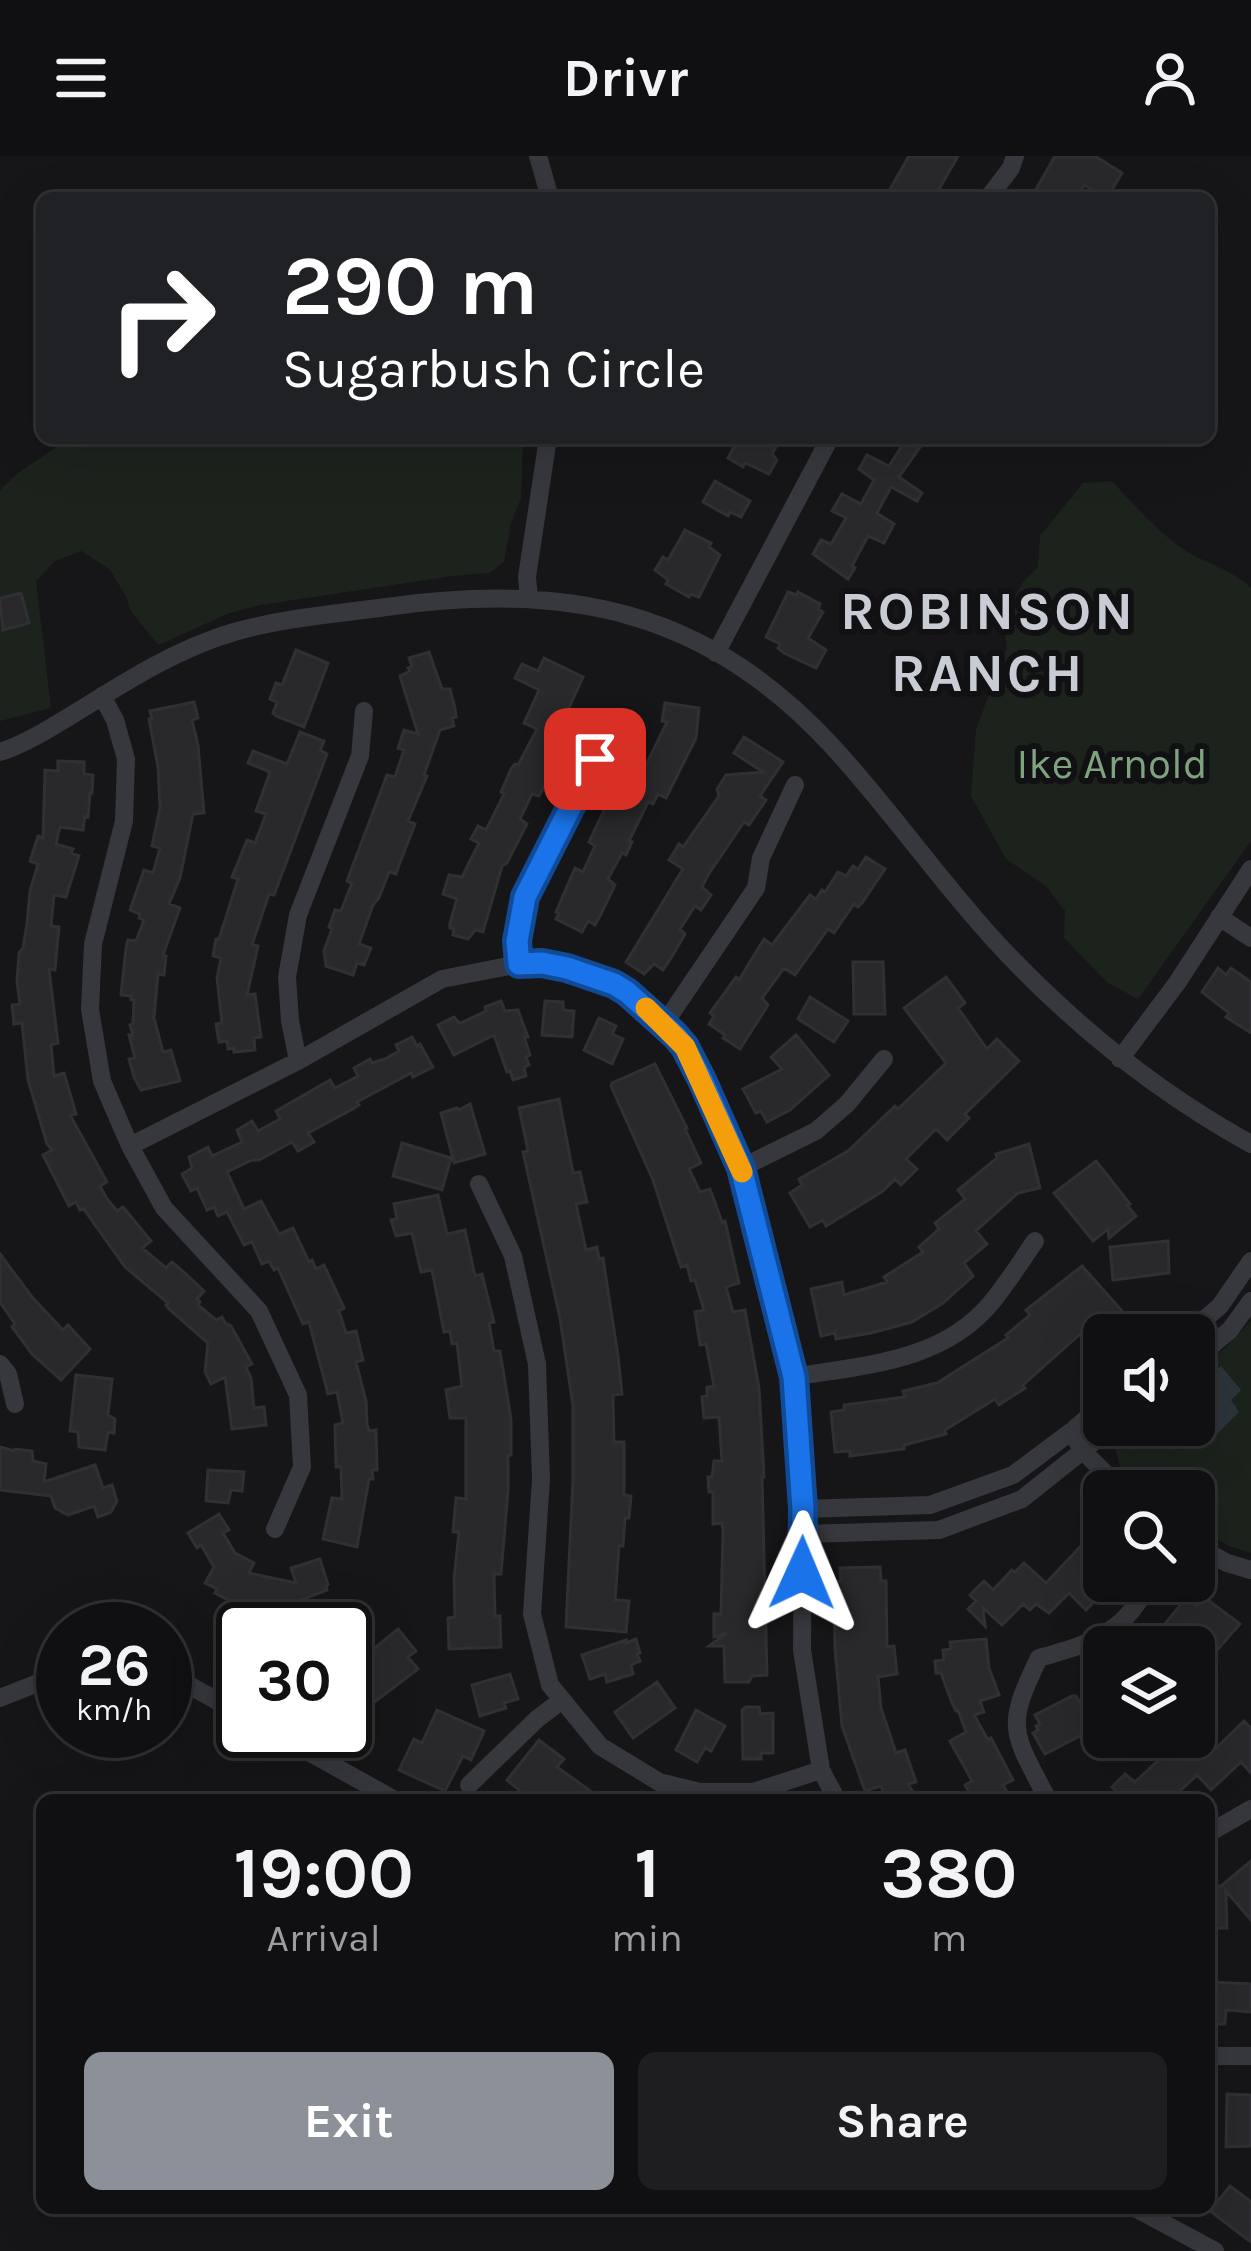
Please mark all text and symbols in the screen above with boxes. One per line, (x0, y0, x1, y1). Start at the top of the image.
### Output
icon: menu (48, 45, 114, 111)
icon: person (1137, 45, 1203, 111)
text: Drivr (563, 46, 688, 110)
text: 290 m (282, 237, 538, 335)
icon: right (84, 240, 240, 396)
text: Sugarbush Circle (282, 337, 705, 401)
district label: ROBINSON RANCH (840, 579, 1136, 705)
pin (544, 708, 646, 810)
icon: arrive (562, 726, 628, 792)
park label: Ike Arnold (1016, 739, 1208, 789)
map controls (1083, 1314, 1215, 1758)
button: sound (1083, 1314, 1215, 1446)
button: search (1083, 1470, 1215, 1602)
position arrow (739, 1510, 865, 1636)
speed limit sign: 30 (216, 1602, 372, 1758)
button: layers (1083, 1626, 1215, 1758)
text: 26 (78, 1630, 150, 1700)
text: km/h (76, 1692, 152, 1728)
text: 19:00 (234, 1831, 414, 1915)
text: 1 (634, 1831, 660, 1915)
text: 380 (881, 1831, 1017, 1915)
text: Arrival (267, 1915, 381, 1961)
text: min (611, 1915, 683, 1961)
text: m (931, 1915, 967, 1961)
button: Exit (84, 2052, 614, 2190)
button: Share (638, 2052, 1167, 2190)

